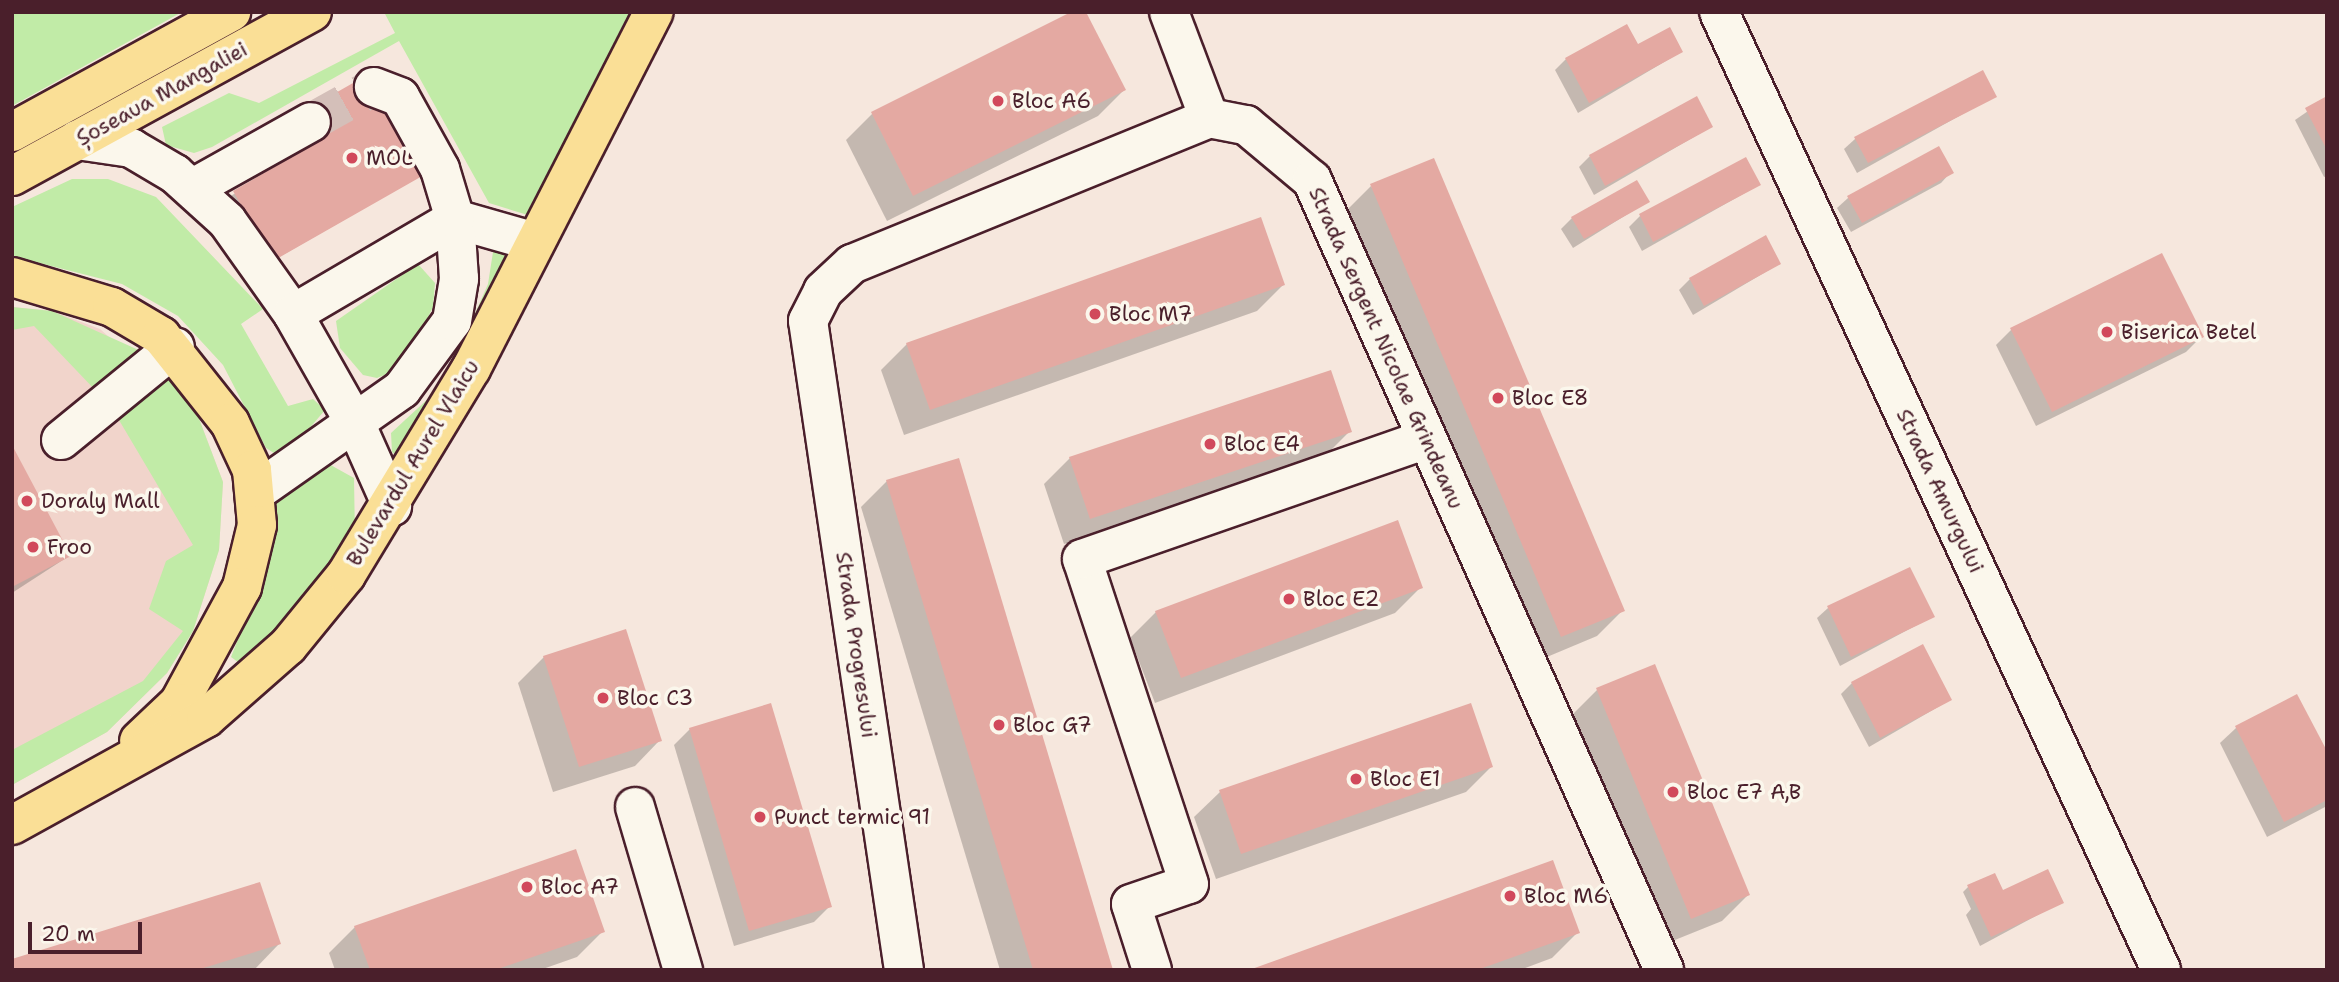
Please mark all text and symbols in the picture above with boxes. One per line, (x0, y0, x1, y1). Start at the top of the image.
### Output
street label: Șoseaua Mangaliei (72, 37, 252, 151)
place label: Bloc A6 (1012, 88, 1091, 114)
marker: Bloc A6 (990, 93, 1006, 109)
place label: MOL (366, 145, 413, 171)
marker: MOL (344, 150, 360, 166)
street label: Strada Sergent Nicolae Grindeanu (1303, 183, 1469, 513)
place label: Bloc M7 (1109, 301, 1192, 327)
marker: Bloc M7 (1087, 306, 1103, 322)
place label: Biserica Betel (2121, 319, 2256, 345)
marker: Biserica Betel (2099, 324, 2115, 340)
street label: Bulevardul Aurel Vlaicu (341, 355, 485, 571)
place label: Bloc E8 (1512, 385, 1588, 411)
marker: Bloc E8 (1490, 390, 1506, 406)
street label: Strada Amurgului (1891, 405, 1989, 577)
place label: Bloc E4 (1224, 431, 1300, 457)
marker: Bloc E4 (1202, 436, 1218, 452)
place label: Doraly Mall (41, 488, 159, 514)
marker: Doraly Mall (19, 493, 35, 509)
place label: Froo (47, 534, 92, 560)
marker: Froo (25, 539, 41, 555)
street label: Strada Progresului (830, 550, 882, 740)
place label: Bloc E2 (1303, 586, 1379, 612)
marker: Bloc E2 (1281, 591, 1297, 607)
place label: Bloc C3 (617, 685, 693, 711)
marker: Bloc C3 (595, 690, 611, 706)
place label: Bloc G7 (1013, 712, 1092, 738)
marker: Bloc G7 (991, 717, 1007, 733)
place label: Bloc E1 (1370, 766, 1440, 792)
marker: Bloc E1 (1348, 771, 1364, 787)
place label: Bloc E7 A,B (1687, 779, 1801, 805)
marker: Bloc E7 A,B (1665, 784, 1681, 800)
place label: Punct termic 91 (774, 804, 930, 830)
marker: Punct termic 91 (752, 809, 768, 825)
place label: Bloc A7 (541, 874, 619, 900)
marker: Bloc A7 (519, 879, 535, 895)
place label: Bloc M6 (1524, 883, 1608, 909)
marker: Bloc M6 (1502, 888, 1518, 904)
scale bar (32, 908, 145, 952)
text: 20 m (41, 920, 95, 948)

